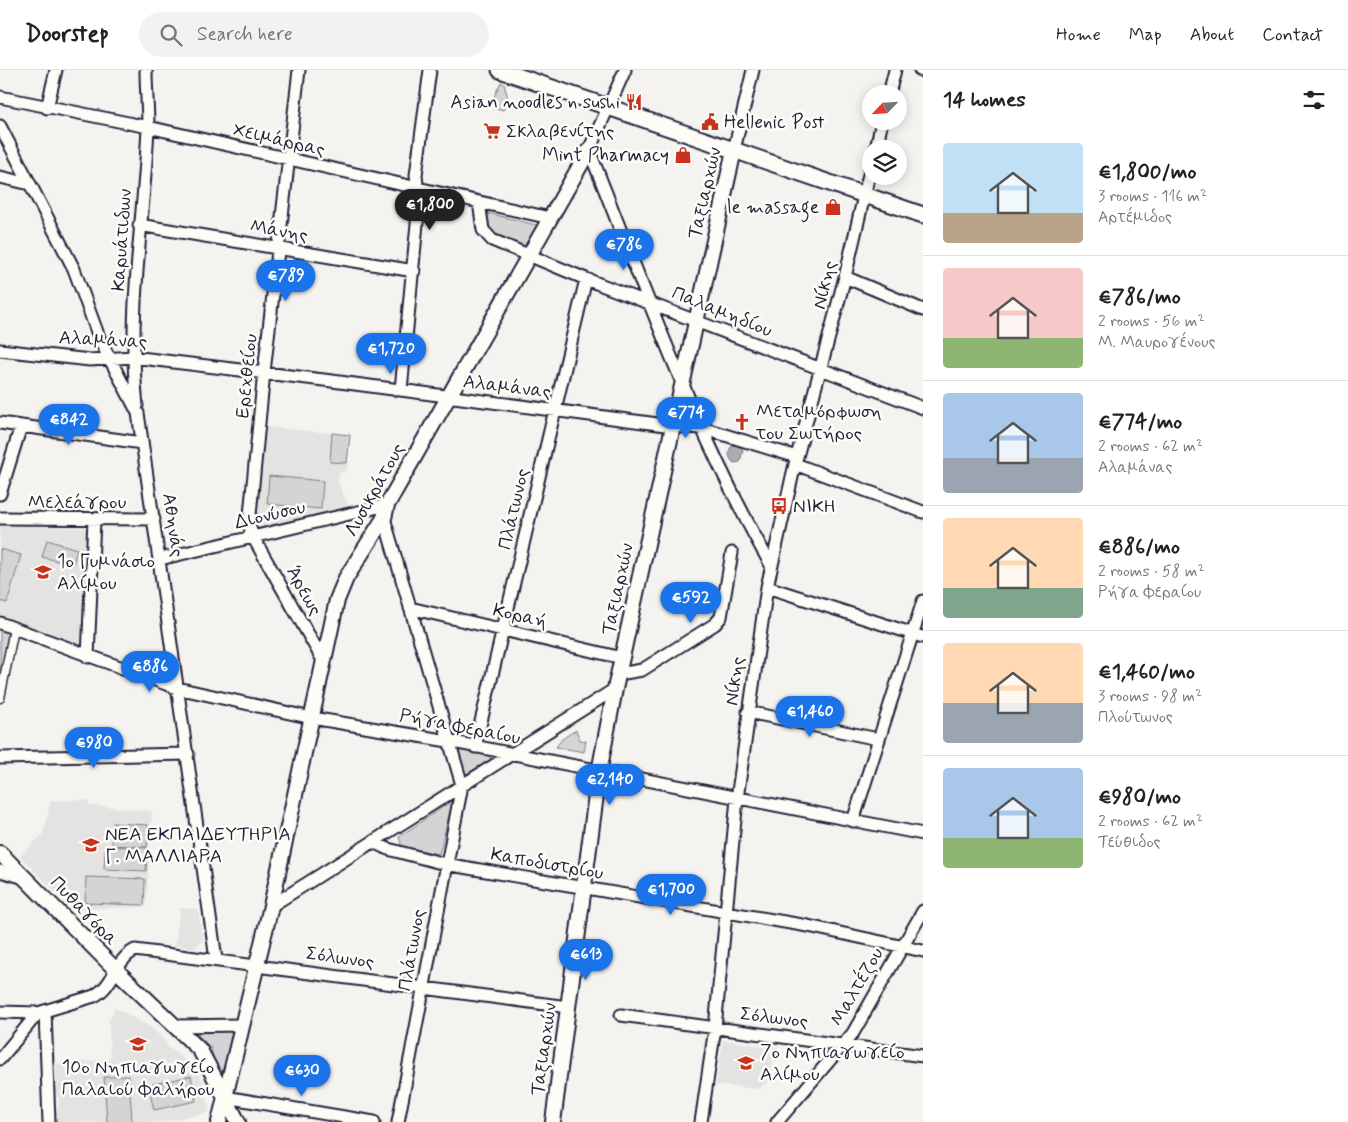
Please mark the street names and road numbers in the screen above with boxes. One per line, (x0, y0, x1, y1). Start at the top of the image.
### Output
street label: Χειμάρρας (231, 117, 327, 163)
street label: Ταξιαρχών (682, 145, 728, 241)
street label: Καρυάτιδων (106, 188, 138, 292)
street label: Μάνης (248, 214, 310, 248)
street label: Νίκης (807, 258, 843, 312)
street label: Παλαμηδίου (668, 281, 776, 343)
street label: Αλαμάνας (58, 325, 148, 355)
street label: Ερεχθείου (230, 333, 264, 419)
street label: Αλαμάνας (462, 369, 552, 405)
street label: Λυσικράτους (339, 439, 411, 541)
street label: Πλάτωνος (493, 466, 535, 552)
street label: Μελεάγρου (28, 490, 126, 515)
street label: Αθηνάς (156, 491, 190, 559)
street label: Διονύσου (232, 495, 308, 535)
street label: Ταξιαρχών (596, 541, 640, 637)
street label: Άρεως (280, 562, 328, 620)
street label: Κοραή (490, 598, 550, 634)
street label: Νίκης (719, 655, 751, 707)
street label: Ρήγα Φεραίου (398, 703, 522, 751)
street label: Καποδιστρίου (489, 842, 605, 886)
street label: Πυθαγόρα (45, 871, 123, 951)
street label: Πλάτωνος (392, 907, 432, 993)
street label: Σόλωνος (304, 941, 376, 975)
street label: Μαλτέζου (824, 943, 890, 1031)
street label: Ταξιαρχών (525, 1001, 563, 1097)
street label: Σόλωνος (739, 1001, 809, 1035)

